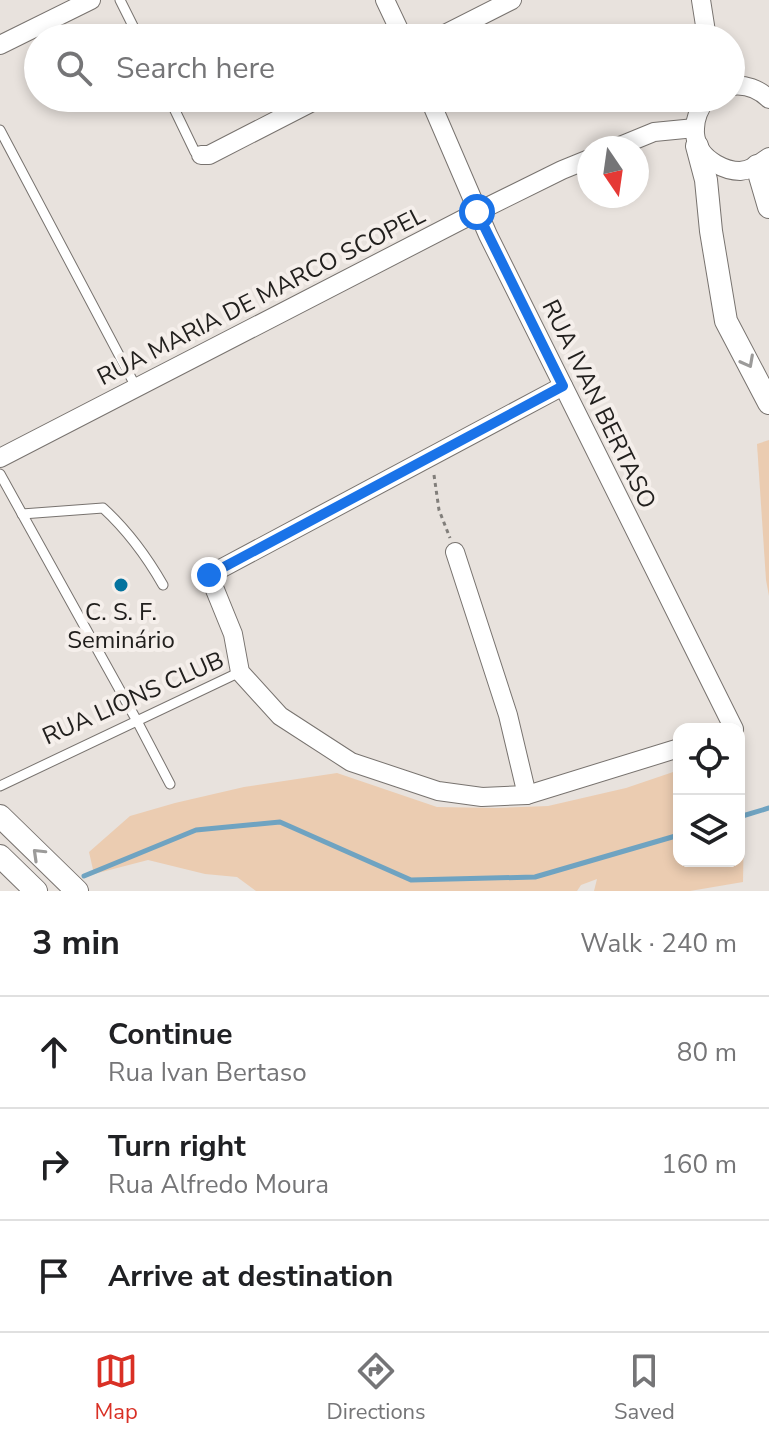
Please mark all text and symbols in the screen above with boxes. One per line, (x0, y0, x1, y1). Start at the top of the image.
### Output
search box (24, 24, 745, 112)
icon: search (52, 46, 96, 90)
text: Search here (116, 48, 275, 89)
north arrow (577, 136, 649, 208)
route start (459, 194, 495, 230)
street label: RUA MARIA DE MARCO SCOPEL (92, 199, 430, 393)
street label: RUA IVAN BERTASO (534, 294, 664, 514)
one-way arrow (738, 353, 753, 368)
route end (191, 557, 227, 593)
marker: C. S. F. Seminário (112, 576, 130, 594)
place label: C. S. F. Seminário (67, 596, 175, 656)
street label: RUA LIONS CLUB (37, 644, 229, 752)
map controls (673, 723, 745, 867)
button: locate (673, 723, 745, 795)
button: layers (673, 795, 745, 867)
one-way arrow (33, 849, 48, 863)
text: 3 min (32, 920, 120, 966)
text: Walk · 240 m (580, 926, 737, 961)
text: Continue (108, 1014, 233, 1055)
icon: ahead (32, 1030, 76, 1074)
text: 80 m (677, 1035, 737, 1070)
text: Rua Ivan Bertaso (108, 1055, 307, 1090)
text: Turn right (108, 1126, 246, 1167)
icon: right (32, 1142, 76, 1186)
text: 160 m (661, 1147, 737, 1182)
text: Rua Alfredo Moura (108, 1167, 329, 1202)
icon: arrive (32, 1254, 76, 1298)
text: Arrive at destination (108, 1256, 393, 1297)
tab: Map (94, 1349, 138, 1427)
tab: Directions (327, 1349, 426, 1427)
tab: Saved (614, 1349, 675, 1427)

